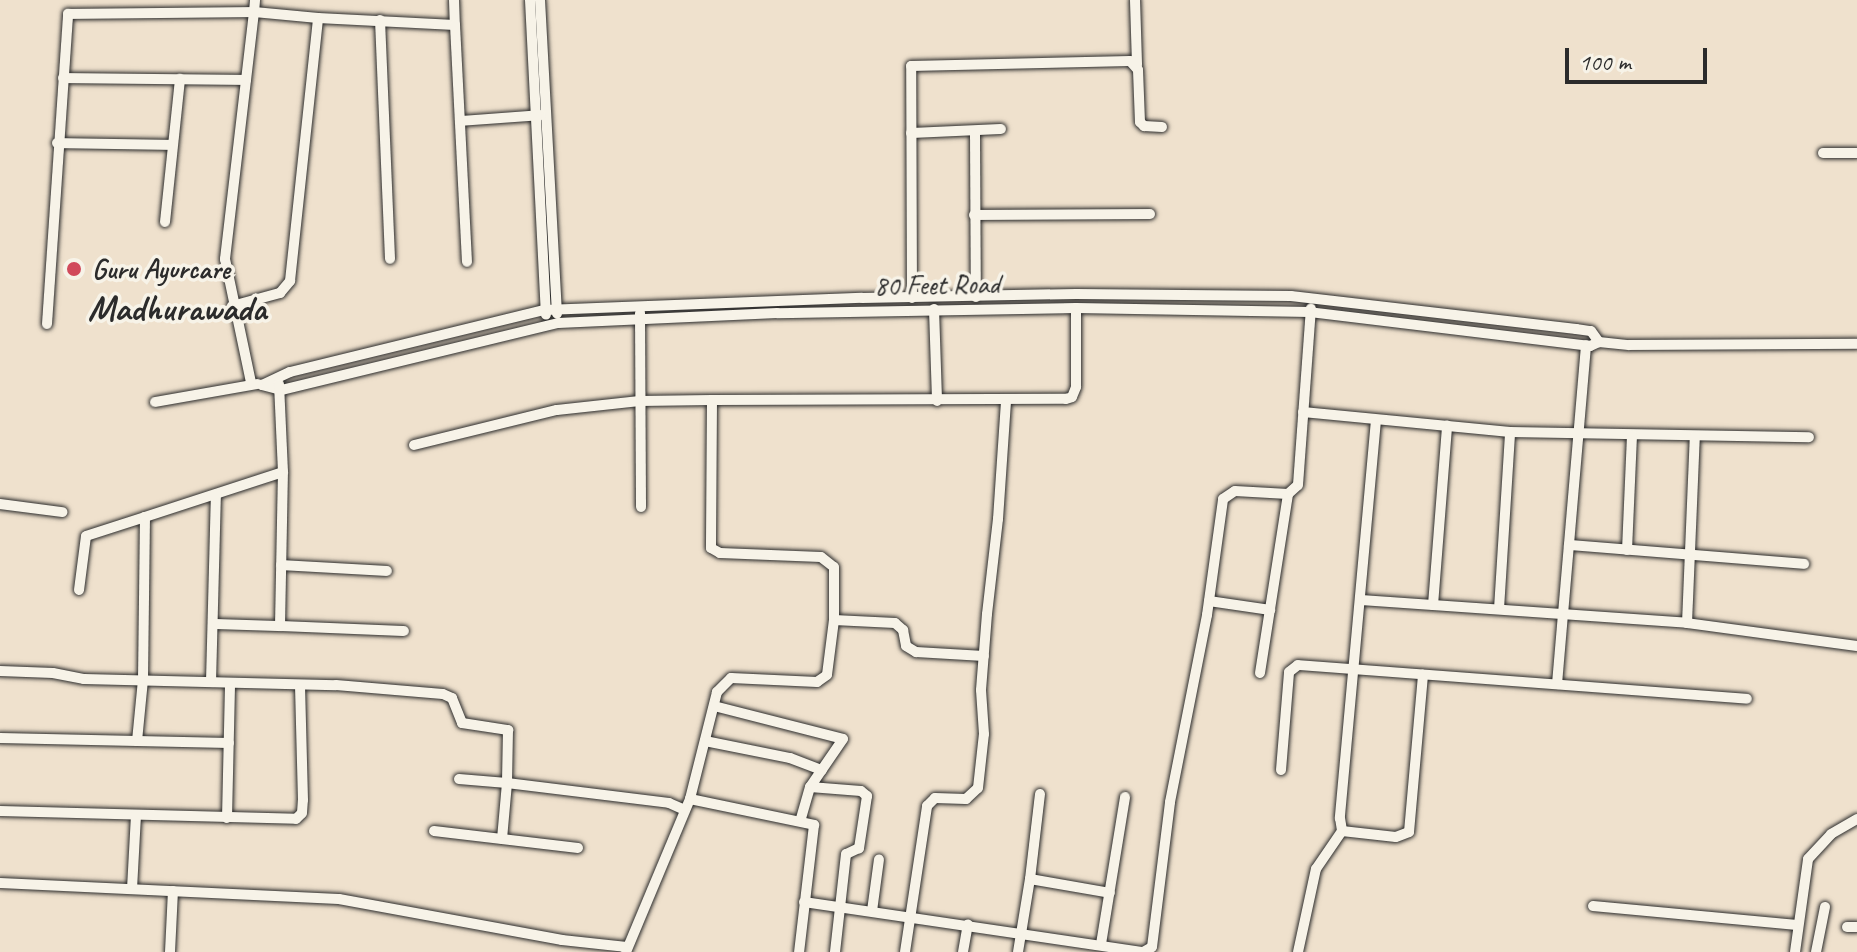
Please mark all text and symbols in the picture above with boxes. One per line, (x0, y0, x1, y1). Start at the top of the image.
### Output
scale bar (1569, 32, 1711, 82)
text: 100 m (1579, 47, 1631, 77)
place label: Guru Ayurcare (92, 252, 229, 286)
marker: Guru Ayurcare (63, 258, 85, 280)
street label: 80 Feet Road (874, 267, 1000, 303)
district label: Madhurawada (88, 287, 266, 331)

